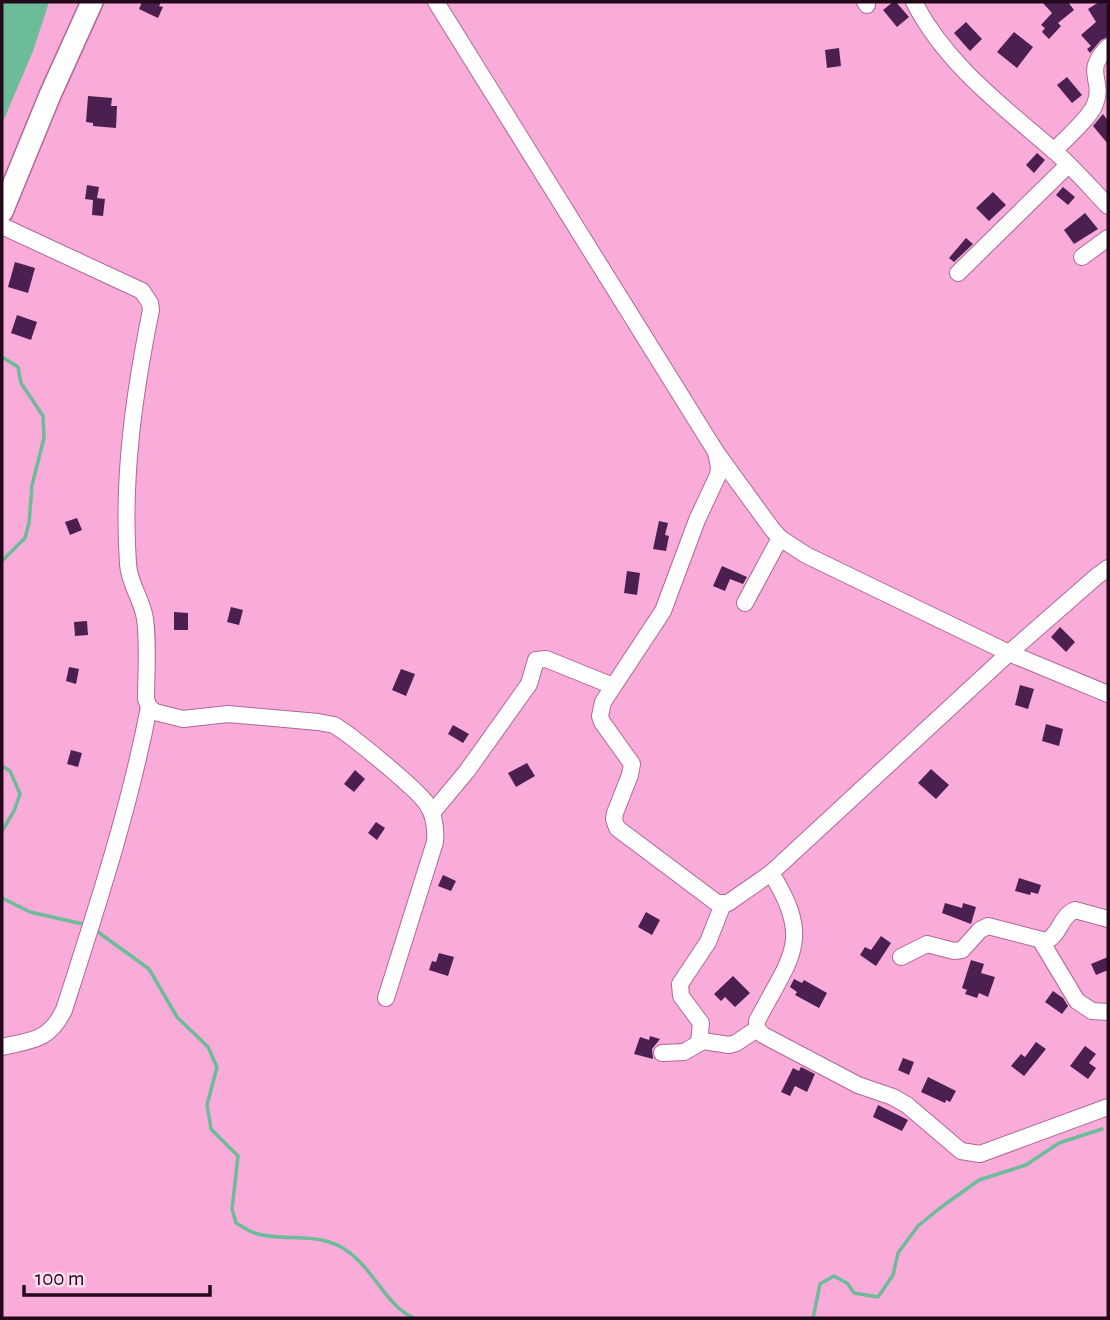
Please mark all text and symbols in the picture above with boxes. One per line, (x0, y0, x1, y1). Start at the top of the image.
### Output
scale bar (24, 1254, 210, 1298)
text: 100 m (35, 1268, 85, 1289)

